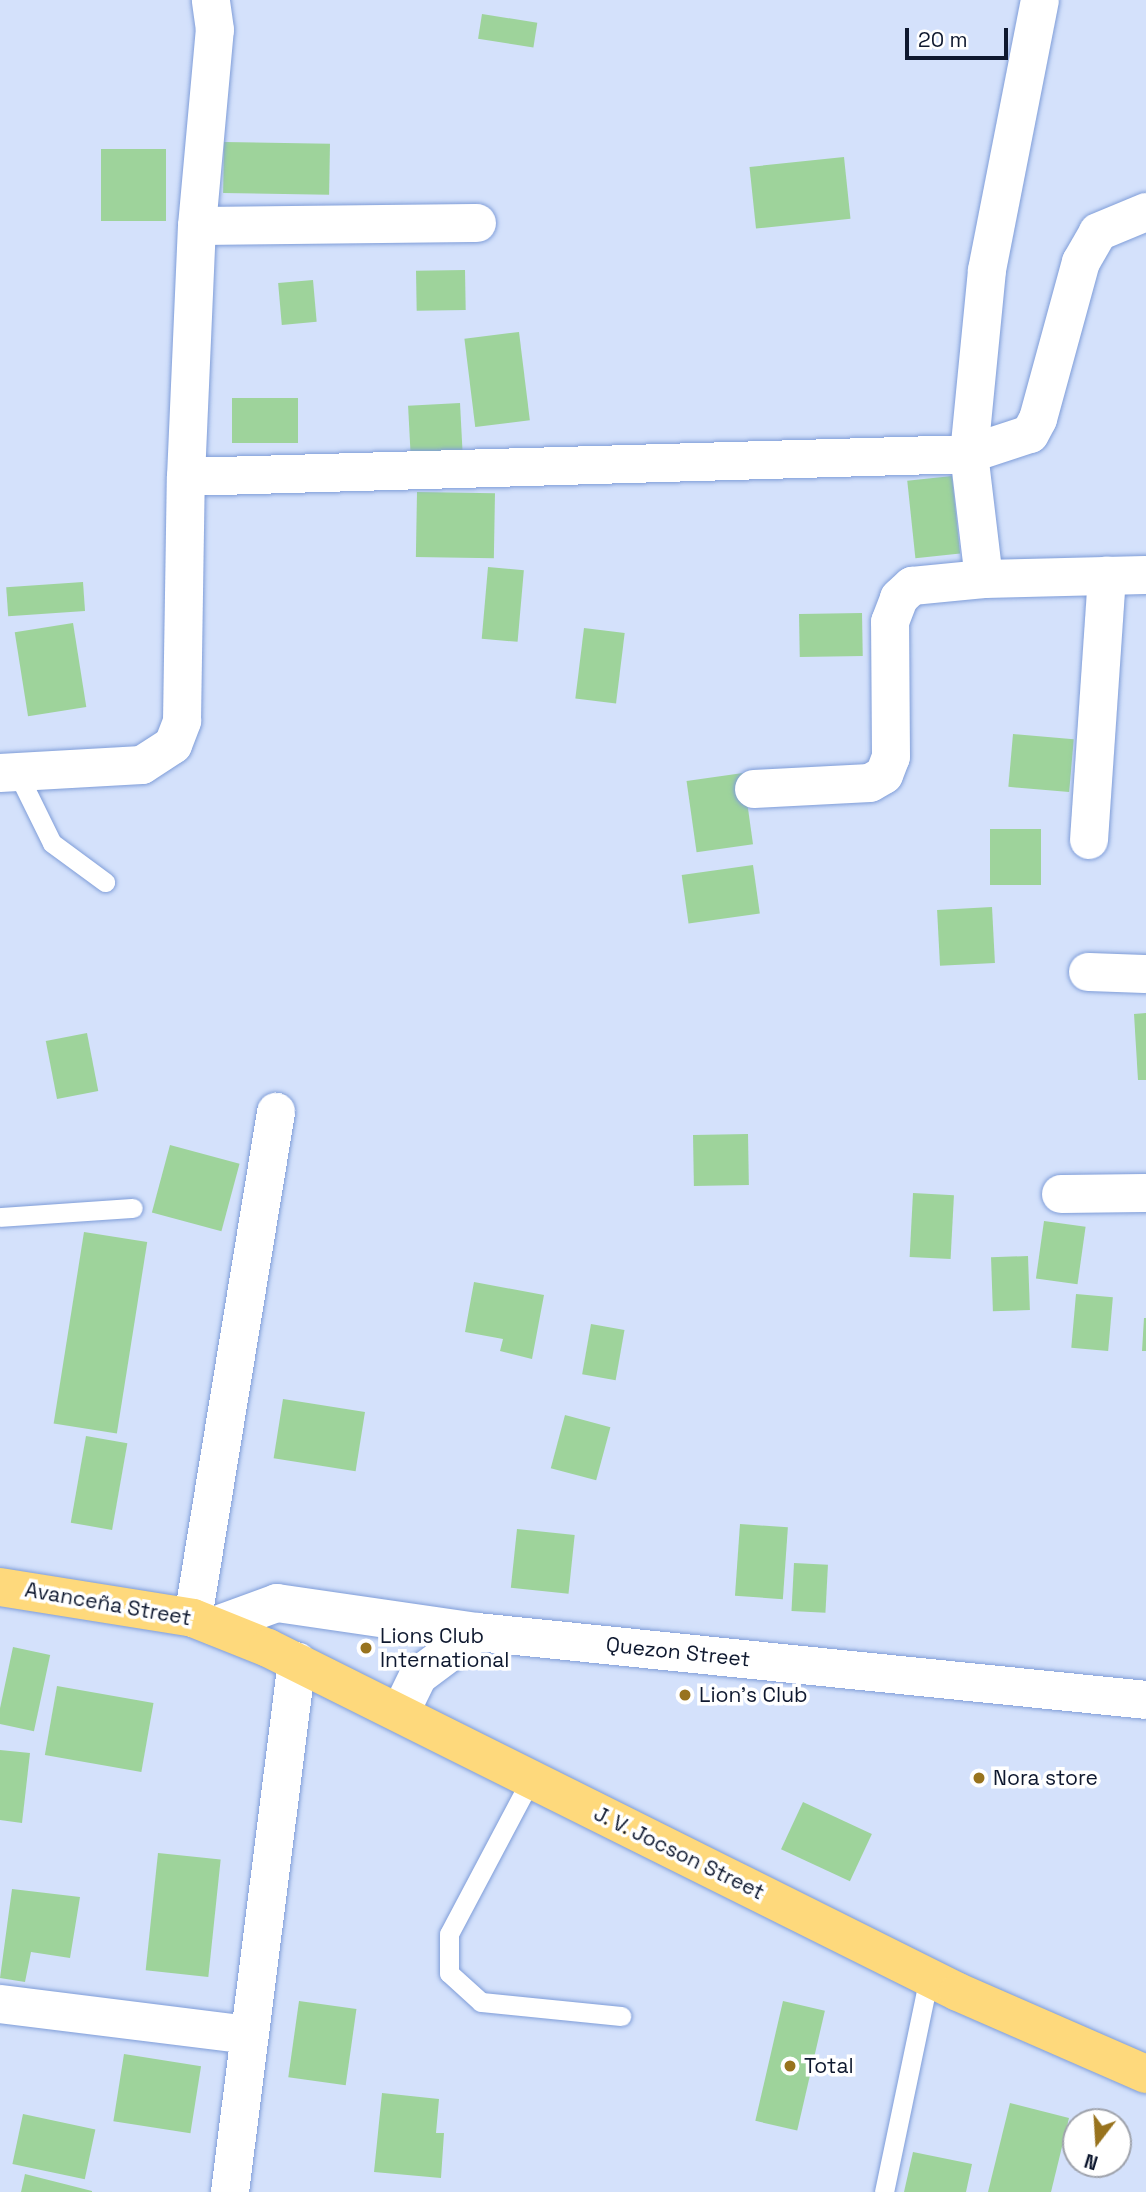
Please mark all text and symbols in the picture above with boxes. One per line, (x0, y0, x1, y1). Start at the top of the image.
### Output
scale bar (908, 14, 1011, 58)
text: 20 m (918, 26, 968, 53)
street label: Avanceña Street (23, 1577, 193, 1631)
place label: Lions Club International (380, 1623, 509, 1673)
street label: Quezon Street (605, 1632, 751, 1672)
marker: Lions Club International (358, 1640, 374, 1656)
place label: Lion's Club (699, 1682, 808, 1708)
marker: Lion's Club (677, 1687, 693, 1703)
place label: Nora store (993, 1765, 1098, 1791)
marker: Nora store (971, 1770, 987, 1786)
street label: J. V. Jocson Street (589, 1800, 769, 1906)
place label: Total (804, 2053, 854, 2079)
marker: Total (782, 2058, 798, 2074)
north arrow (1062, 2108, 1132, 2178)
text: N (1082, 2148, 1101, 2175)

